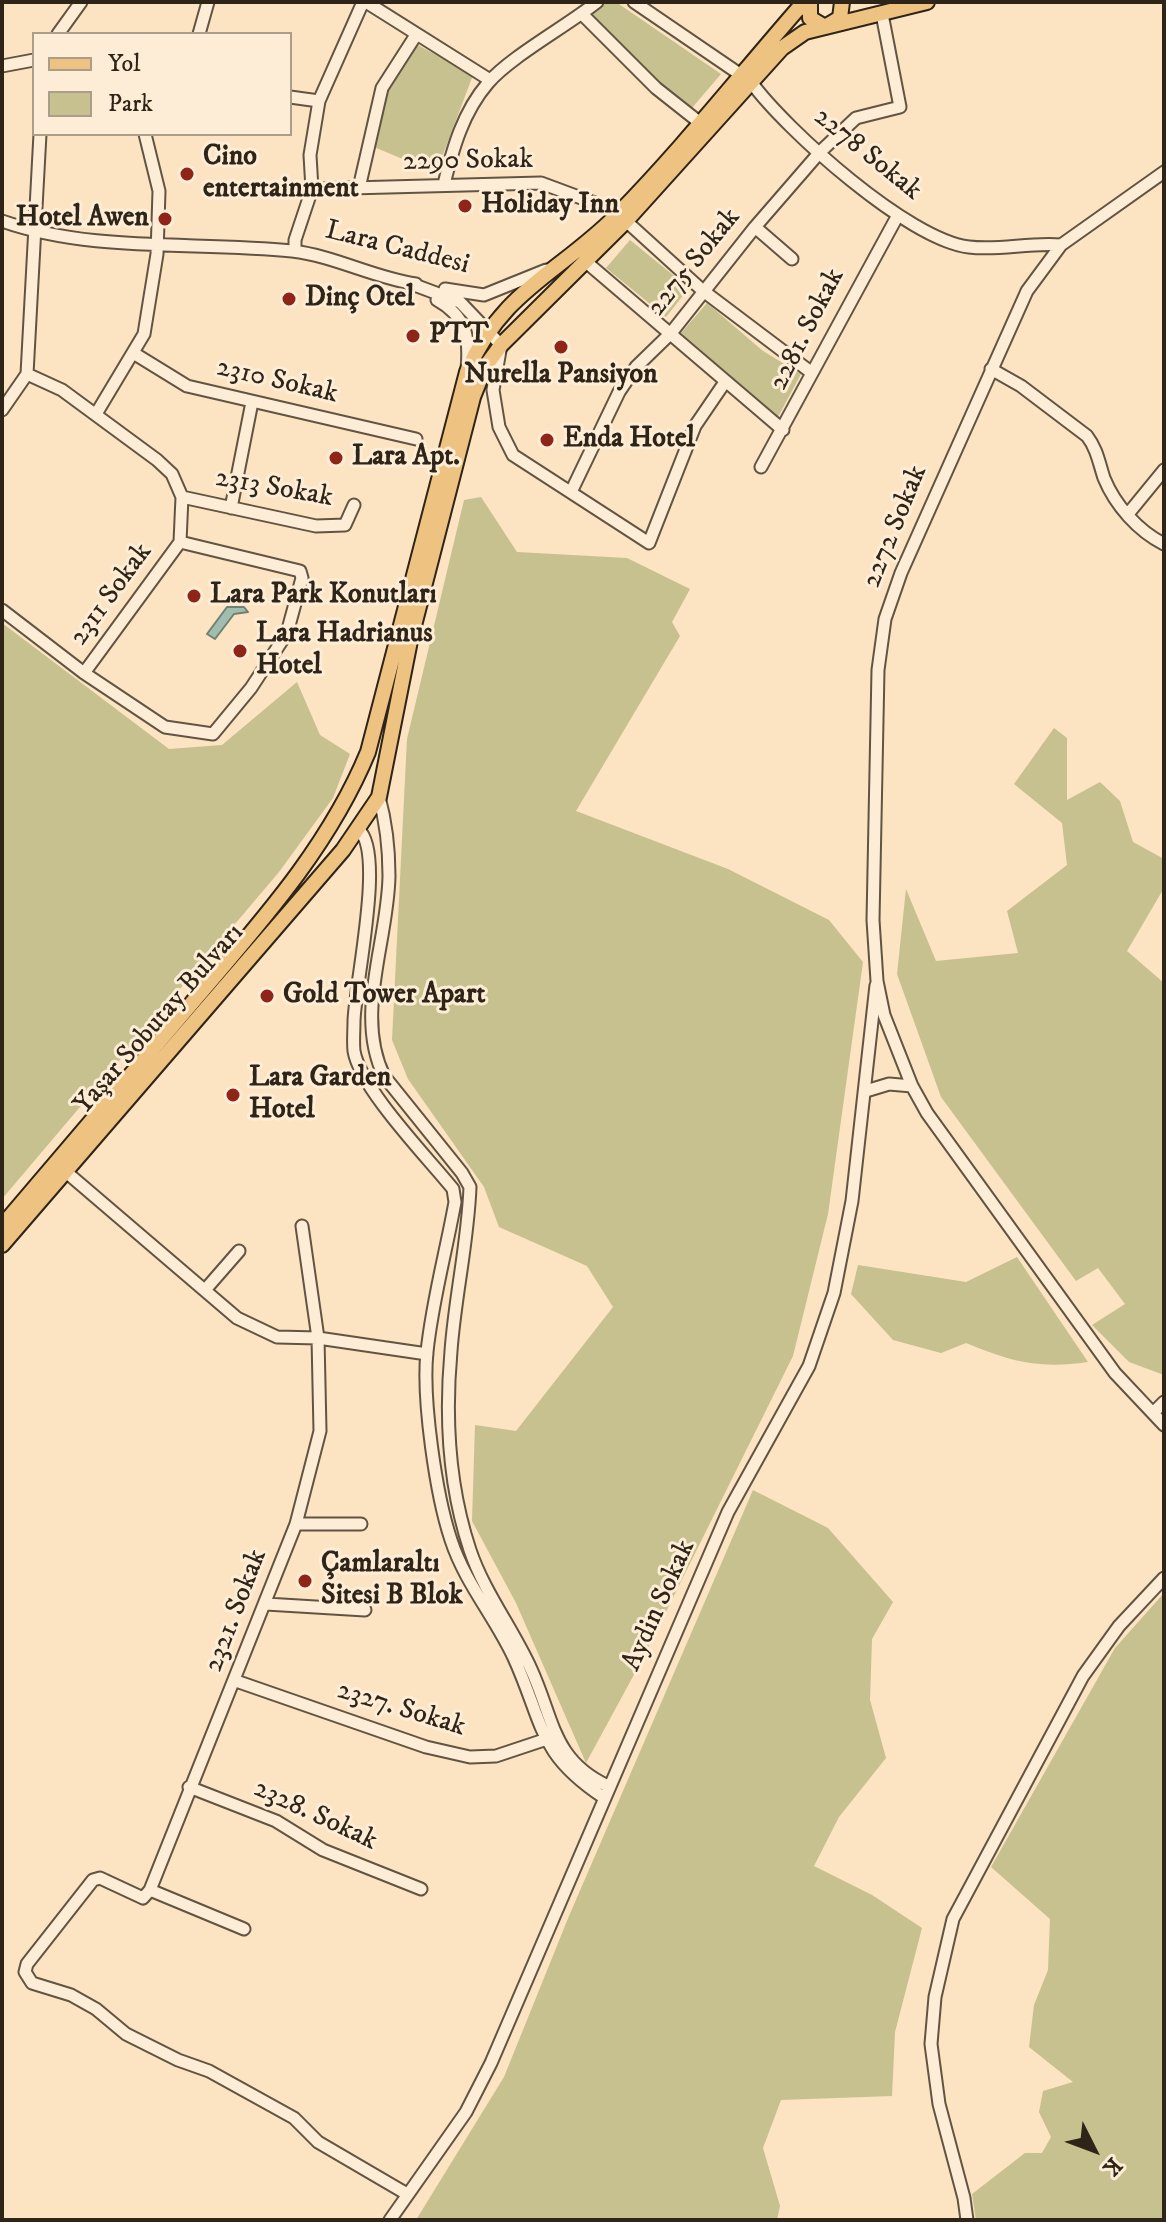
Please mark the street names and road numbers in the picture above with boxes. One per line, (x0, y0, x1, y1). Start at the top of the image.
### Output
street label: 2278 Sokak (806, 101, 928, 209)
street label: 2290 Sokak (403, 144, 533, 180)
street label: 2275 Sokak (641, 202, 749, 324)
street label: Lara Caddesi (322, 215, 472, 283)
street label: 2281. Sokak (763, 263, 853, 397)
street label: 2310 Sokak (213, 352, 341, 412)
street label: 2272 Sokak (856, 461, 936, 593)
street label: 2313 Sokak (213, 462, 335, 516)
street label: 2311 Sokak (64, 537, 160, 653)
street label: Yaşar Sobutay Bulvarı (68, 918, 252, 1122)
street label: Aydin Sokak (616, 1535, 704, 1677)
street label: 2321. Sokak (198, 1545, 276, 1677)
street label: 2327. Sokak (333, 1675, 469, 1745)
street label: 2328. Sokak (248, 1773, 382, 1859)

